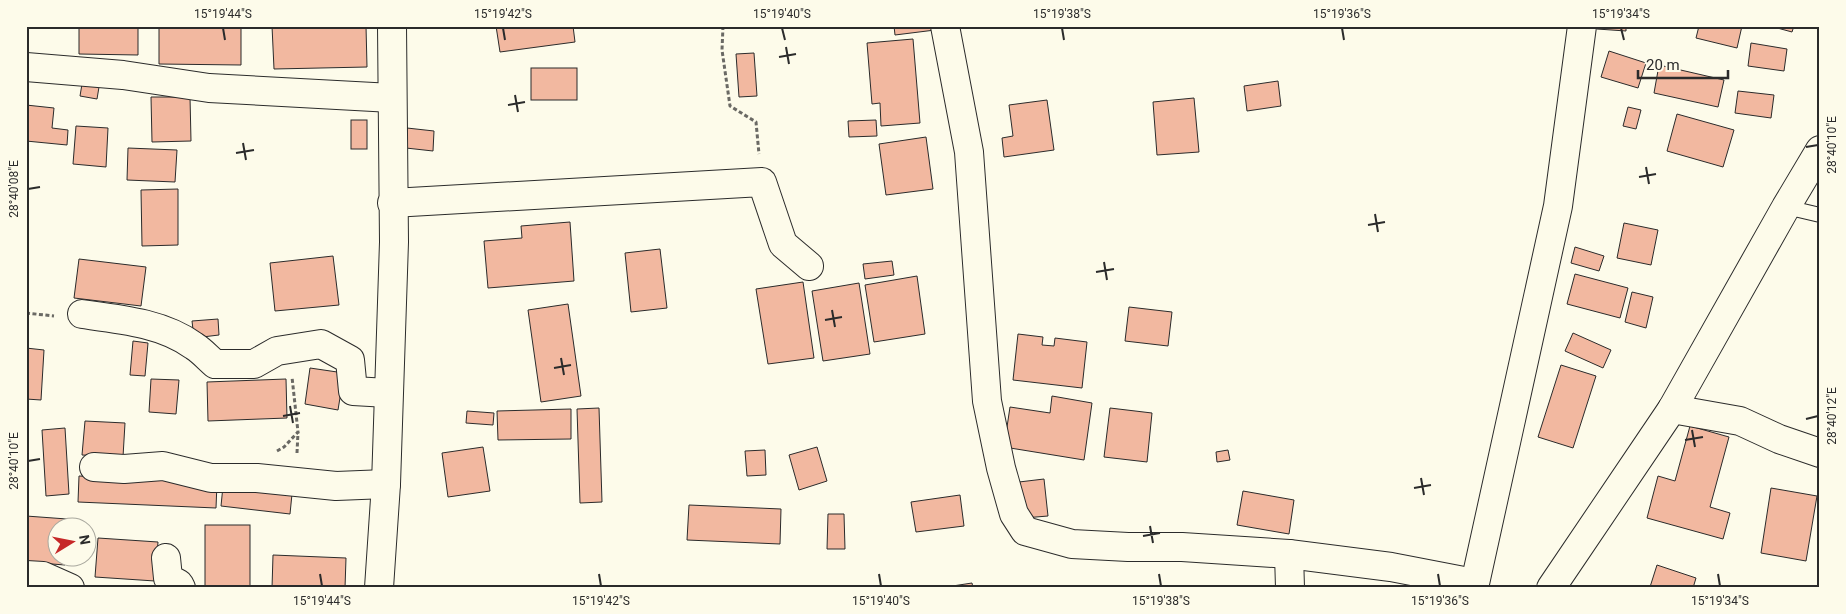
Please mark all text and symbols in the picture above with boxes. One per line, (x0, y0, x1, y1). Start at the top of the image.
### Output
text: 15°19'44"S (194, 7, 252, 21)
text: 15°19'42"S (474, 7, 532, 21)
text: 15°19'40"S (753, 7, 811, 21)
text: 15°19'38"S (1033, 7, 1091, 21)
text: 15°19'36"S (1313, 7, 1371, 21)
text: 15°19'34"S (1592, 7, 1650, 21)
scale bar (1638, 48, 1728, 80)
text: 20 m (1646, 56, 1680, 74)
text: 28°40'10"E (1825, 116, 1839, 174)
text: 28°40'08"E (7, 160, 21, 218)
text: 28°40'12"E (1825, 387, 1839, 445)
text: 28°40'10"E (7, 432, 21, 490)
north arrow (48, 516, 98, 566)
text: N (76, 533, 94, 546)
text: 15°19'44"S (293, 594, 351, 608)
text: 15°19'42"S (572, 594, 630, 608)
text: 15°19'40"S (852, 594, 910, 608)
text: 15°19'38"S (1132, 594, 1190, 608)
text: 15°19'36"S (1411, 594, 1469, 608)
text: 15°19'34"S (1691, 594, 1749, 608)

